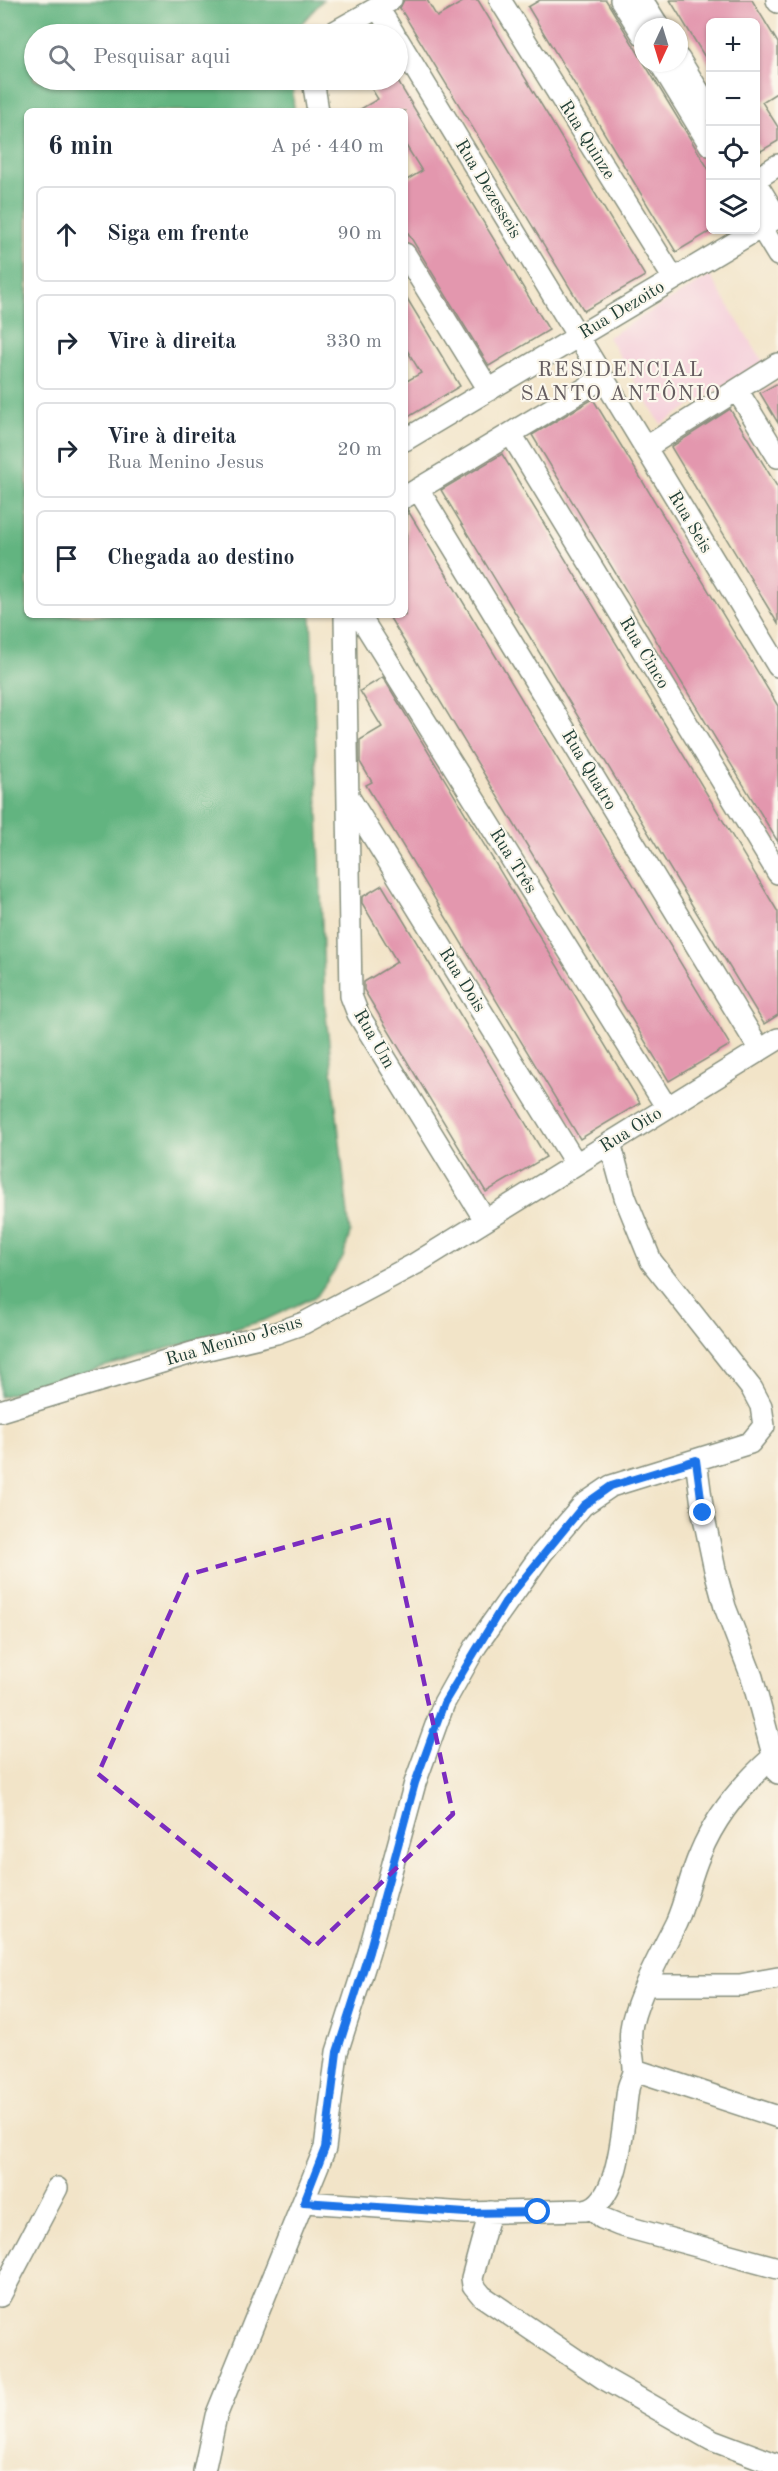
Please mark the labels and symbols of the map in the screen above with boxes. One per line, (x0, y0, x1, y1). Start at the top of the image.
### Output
north arrow (634, 18, 688, 72)
street label: Rua Quinze (556, 97, 618, 183)
street label: Rua Dezesseis (452, 137, 525, 242)
street label: Rua Dezoito (576, 278, 668, 342)
district label: RESIDENCIAL SANTO ANTÔNIO (521, 360, 721, 405)
street label: Rua Seis (665, 488, 715, 556)
street label: Rua Cinco (616, 614, 672, 692)
street label: Rua Quatro (558, 727, 620, 813)
street label: Rua Três (486, 825, 540, 897)
street label: Rua Dois (435, 945, 489, 1015)
street label: Rua Um (350, 1006, 398, 1072)
street label: Rua Oito (597, 1104, 665, 1156)
street label: Rua Menino Jesus (164, 1313, 305, 1369)
route end (689, 1499, 715, 1525)
route start (524, 2198, 550, 2224)

